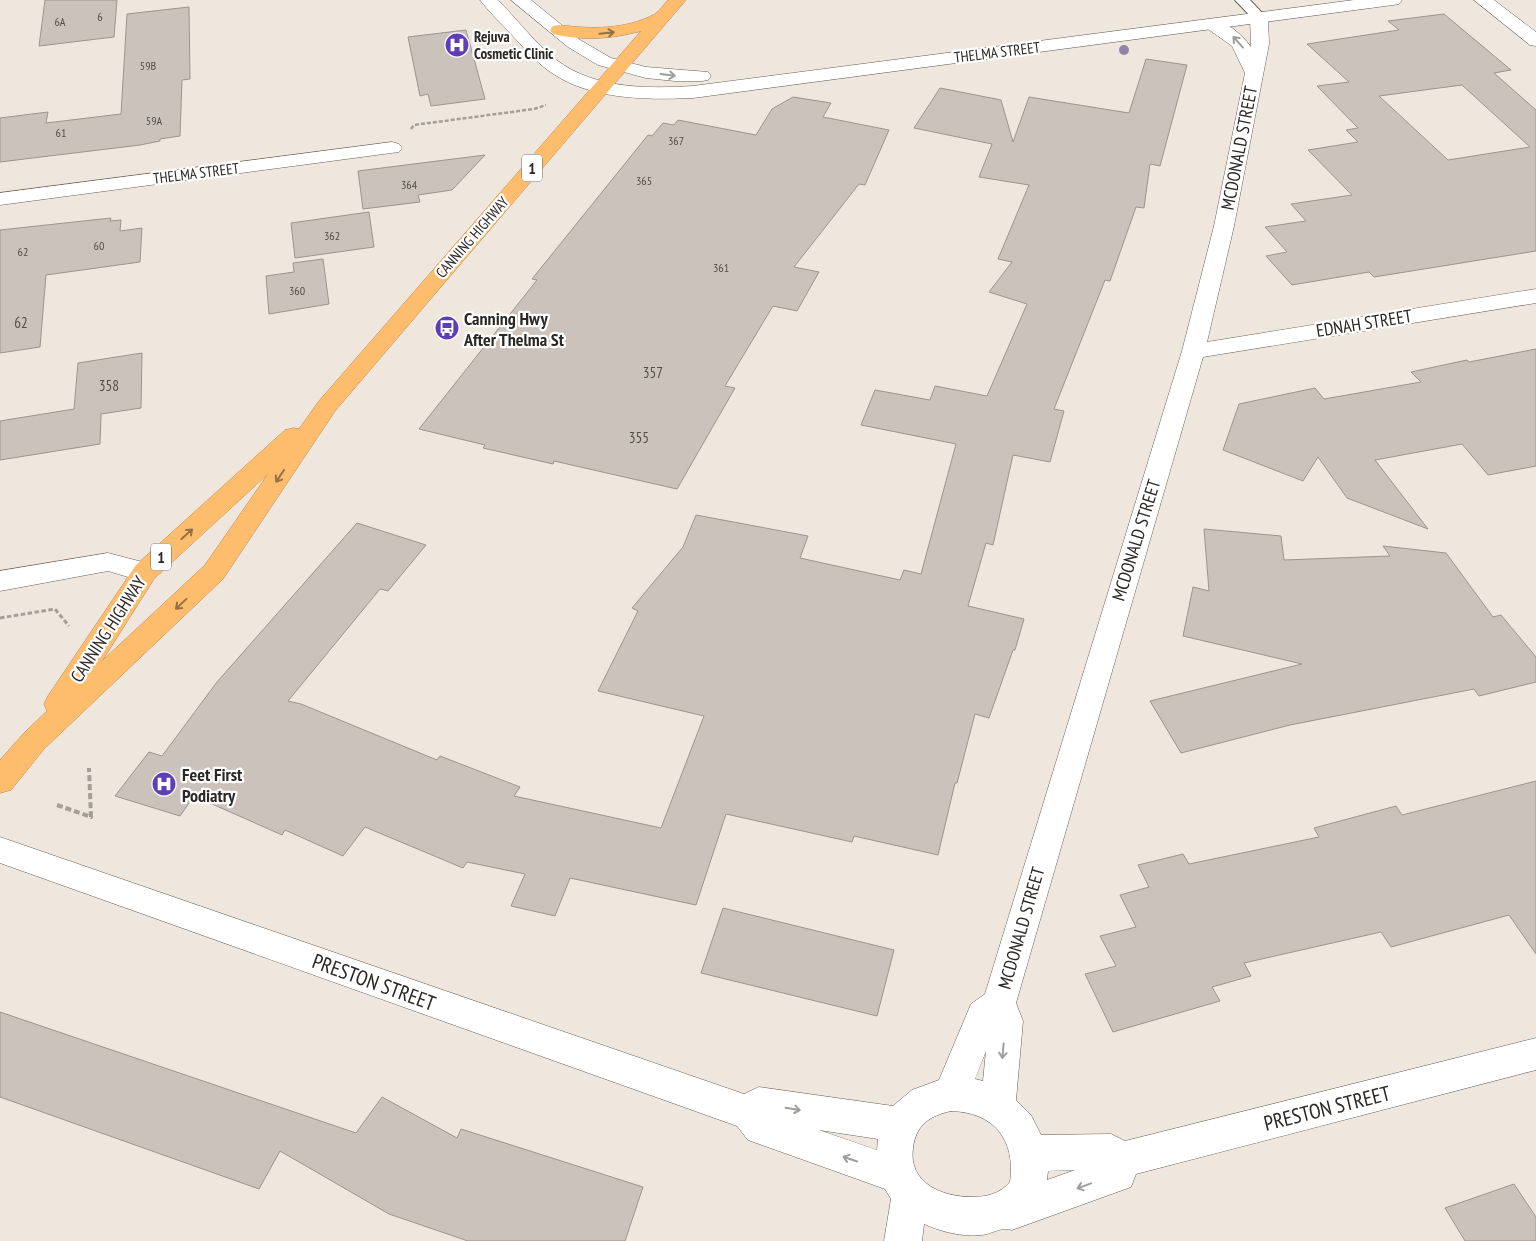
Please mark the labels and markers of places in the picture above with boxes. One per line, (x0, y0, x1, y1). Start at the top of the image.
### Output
place label: Rejuva Cosmetic Clinic (474, 27, 554, 63)
hospital icon: Rejuva Cosmetic Clinic (444, 32, 470, 58)
place label: Canning Hwy After Thelma St (463, 307, 565, 351)
bus stop icon: Canning Hwy After Thelma St (434, 315, 460, 341)
place label: Feet First Podiatry (182, 763, 243, 807)
hospital icon: Feet First Podiatry (151, 771, 177, 797)

